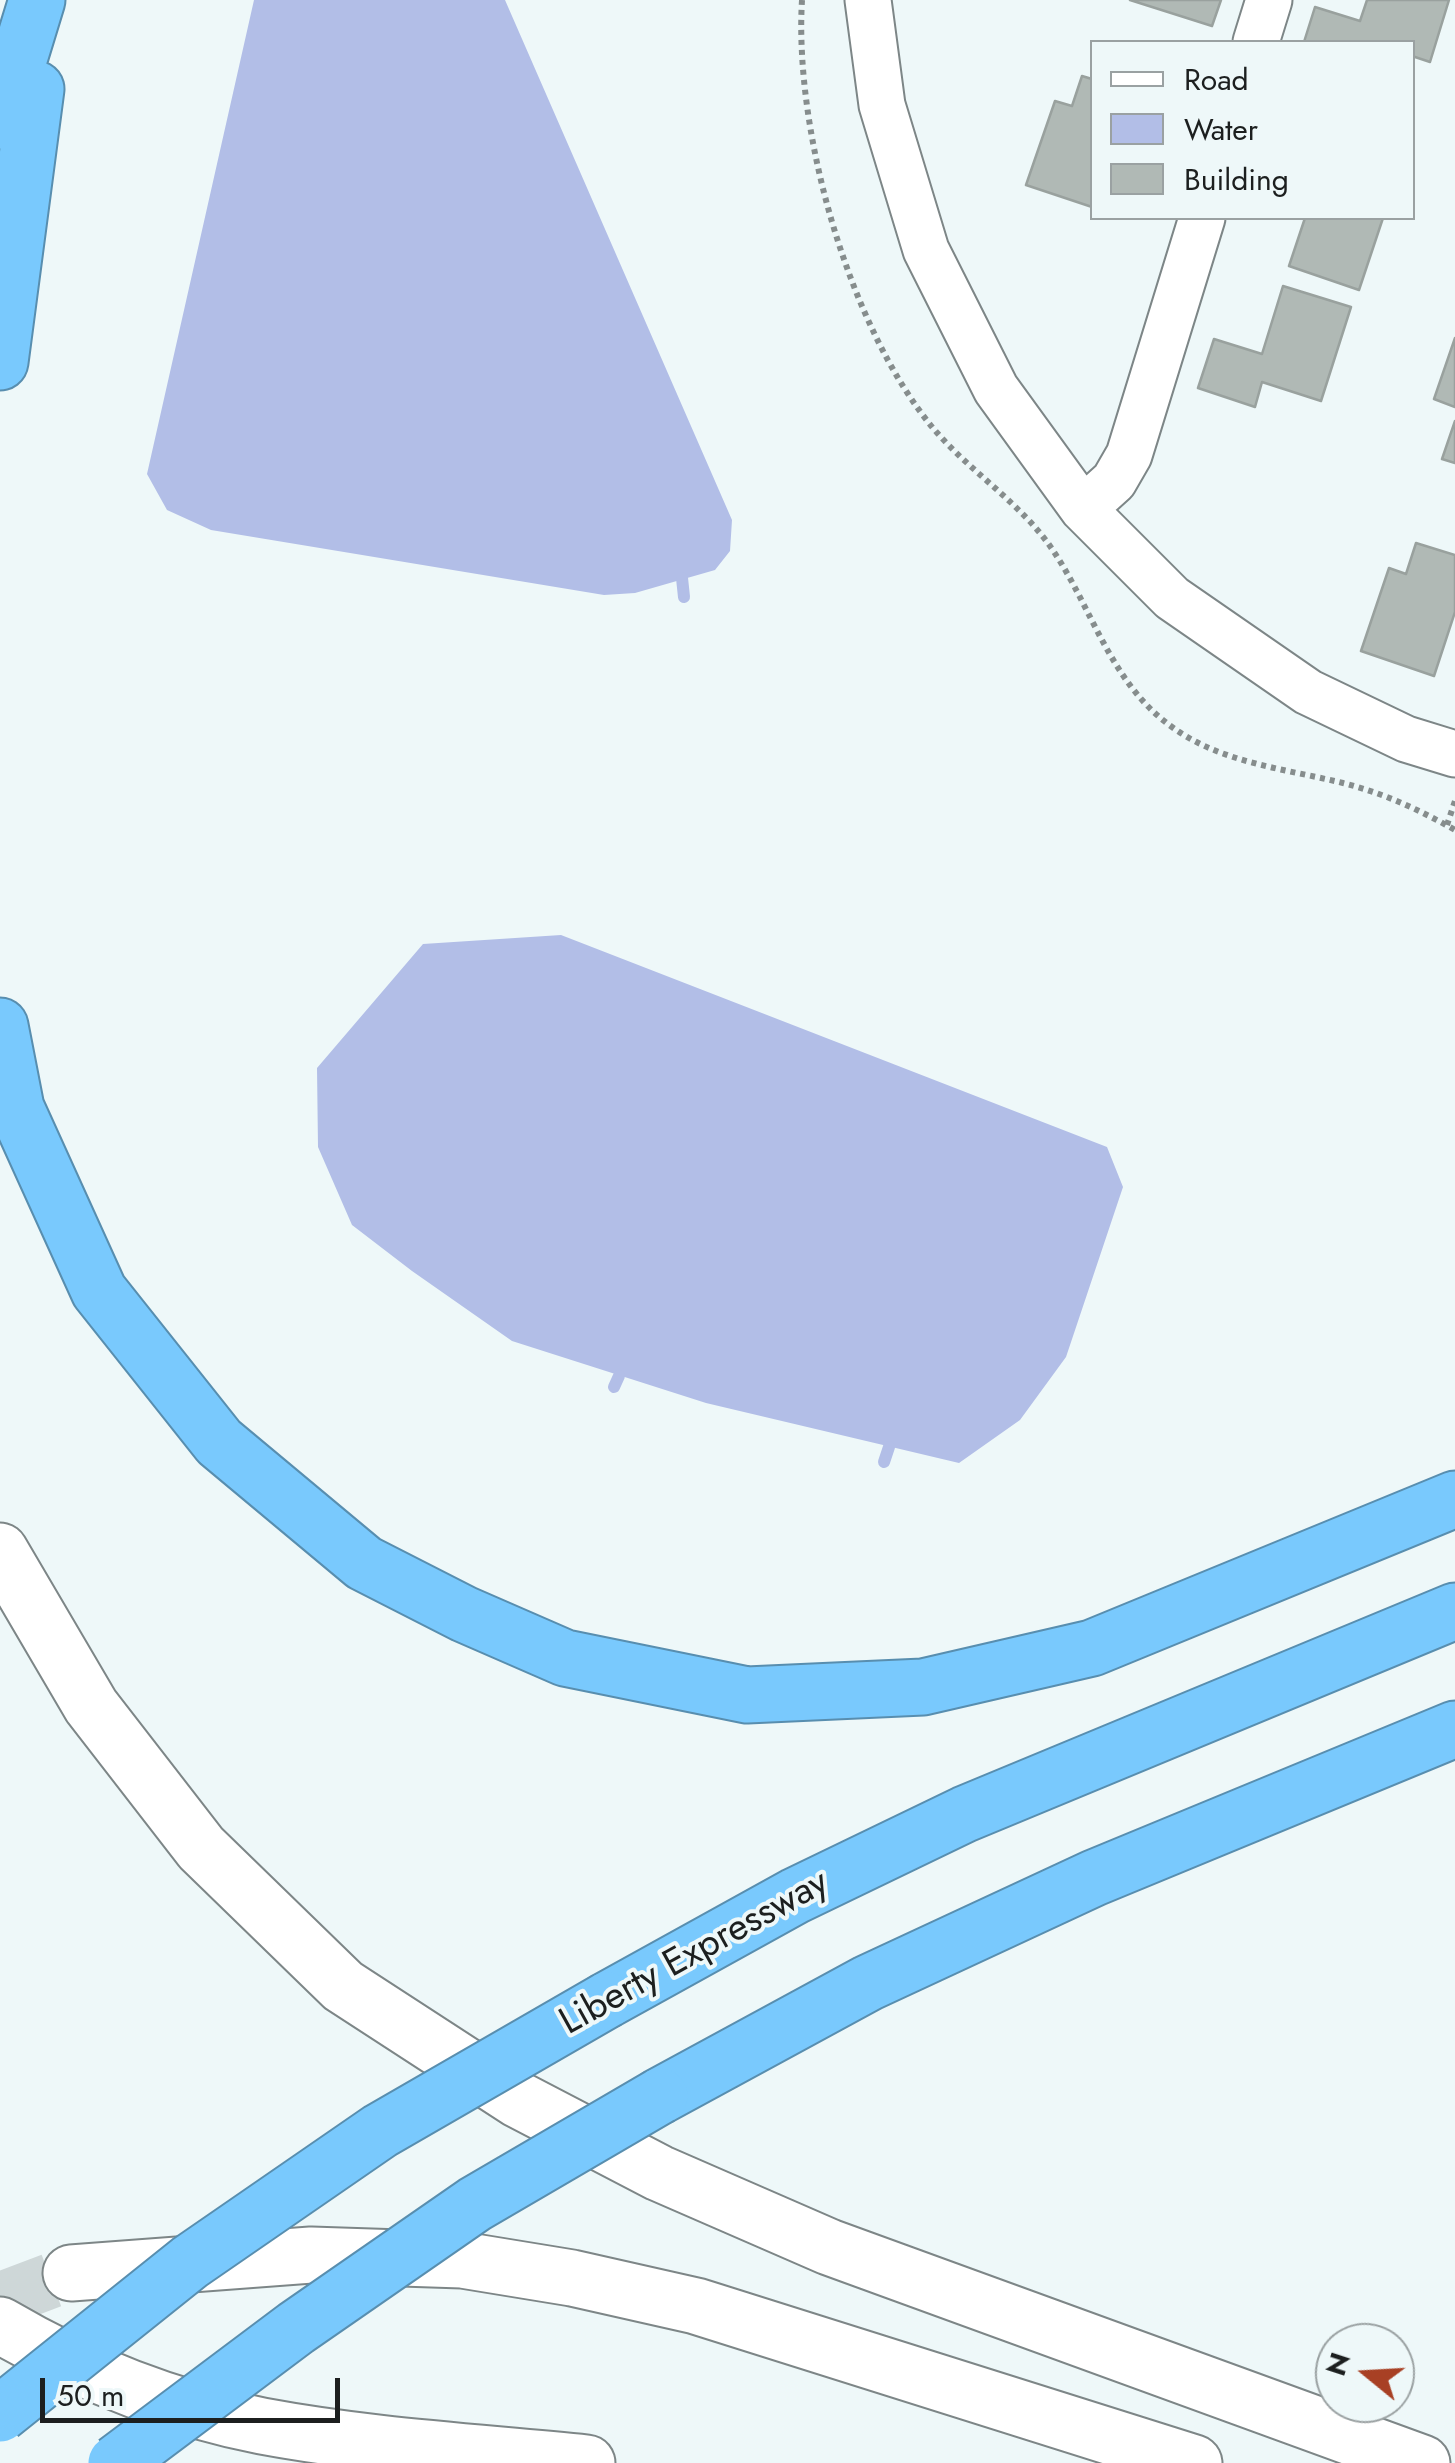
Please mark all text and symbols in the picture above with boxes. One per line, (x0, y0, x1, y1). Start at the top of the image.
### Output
legend (1090, 40, 1415, 220)
text: Road (1184, 58, 1249, 101)
text: Water (1184, 108, 1258, 151)
text: Building (1184, 158, 1289, 201)
street label: Liberty Expressway (553, 1861, 837, 2047)
north arrow (1315, 2323, 1415, 2423)
text: N (1315, 2347, 1361, 2381)
scale bar (45, 2358, 345, 2420)
text: 50 m (57, 2374, 124, 2417)

